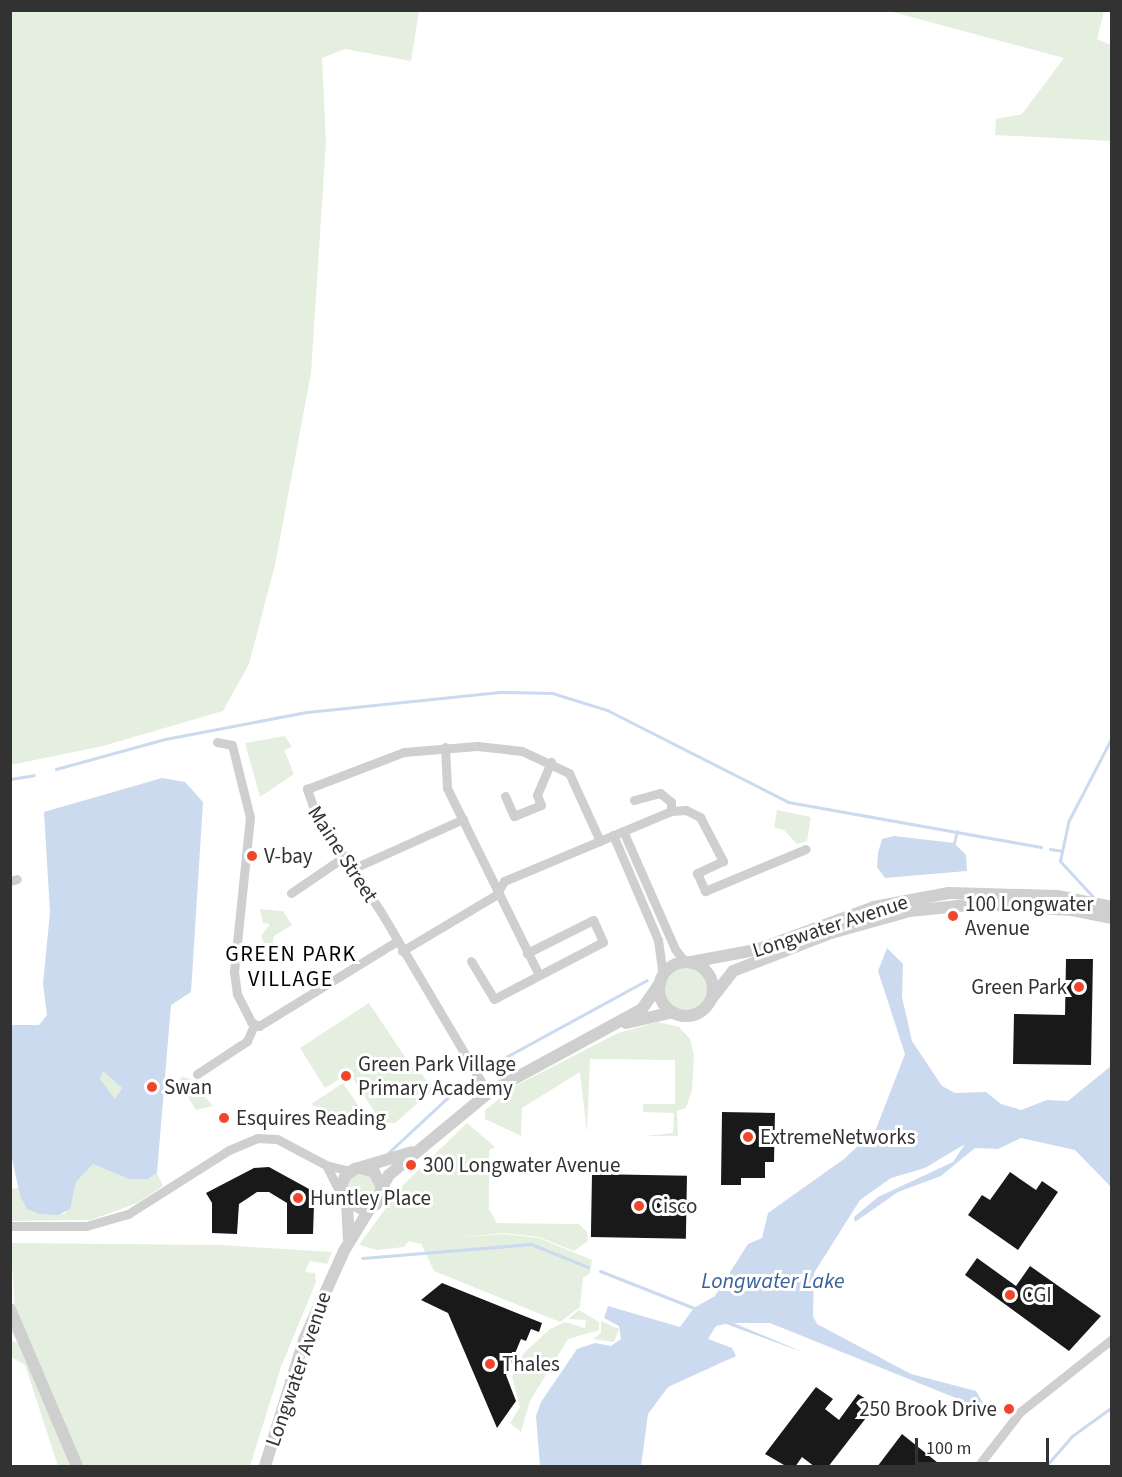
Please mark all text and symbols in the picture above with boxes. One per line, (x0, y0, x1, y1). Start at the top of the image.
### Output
street label: Maine Street (303, 801, 383, 907)
place label: V-bay (264, 843, 313, 869)
marker: V-bay (245, 849, 259, 863)
street label: Longwater Avenue (749, 889, 911, 963)
place label: 100 Longwater Avenue (965, 891, 1094, 941)
marker: 100 Longwater Avenue (946, 909, 960, 923)
district label: GREEN PARK VILLAGE (225, 941, 357, 992)
place label: Green Park (971, 974, 1067, 1000)
marker: Green Park (1072, 980, 1086, 994)
place label: Green Park Village Primary Academy (358, 1051, 516, 1101)
marker: Green Park Village Primary Academy (339, 1069, 353, 1083)
place label: Swan (164, 1074, 212, 1100)
marker: Swan (145, 1080, 159, 1094)
place label: Esquires Reading (236, 1105, 386, 1131)
marker: Esquires Reading (217, 1111, 231, 1125)
place label: ExtremeNetworks (760, 1124, 915, 1150)
marker: ExtremeNetworks (741, 1130, 755, 1144)
place label: 300 Longwater Avenue (423, 1152, 620, 1178)
marker: 300 Longwater Avenue (404, 1158, 418, 1172)
place label: Huntley Place (310, 1185, 431, 1211)
marker: Huntley Place (291, 1191, 305, 1205)
place label: Cisco (651, 1193, 697, 1219)
marker: Cisco (632, 1199, 646, 1213)
water label: Longwater Lake (701, 1269, 845, 1295)
place label: CGI (1022, 1282, 1052, 1308)
street label: Longwater Avenue (260, 1288, 336, 1450)
marker: CGI (1003, 1288, 1017, 1302)
place label: Thales (502, 1351, 560, 1377)
marker: Thales (483, 1357, 497, 1371)
place label: 250 Brook Drive (859, 1396, 997, 1422)
marker: 250 Brook Drive (1002, 1402, 1016, 1416)
scale bar (918, 1426, 1052, 1464)
text: 100 m (926, 1436, 971, 1461)

